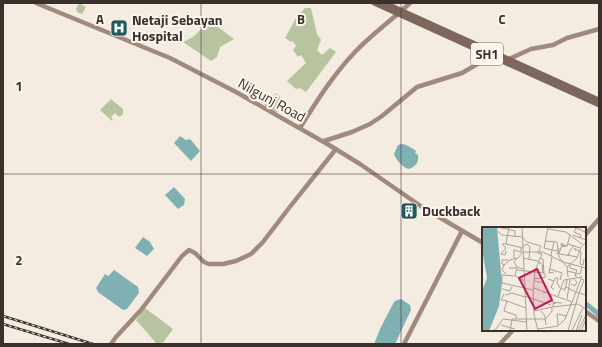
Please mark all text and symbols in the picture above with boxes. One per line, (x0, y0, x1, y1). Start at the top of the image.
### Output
text: A (96, 9, 104, 29)
place label: Netaji Sebayan Hospital (132, 9, 223, 46)
text: B (297, 9, 305, 29)
text: C (498, 9, 506, 29)
hospital icon: Netaji Sebayan Hospital (109, 18, 129, 38)
road number: SH1 (471, 43, 503, 65)
street label: Nilgunj Road (235, 72, 310, 127)
text: 1 (15, 76, 23, 96)
place label: Duckback (422, 200, 481, 221)
building icon: Duckback (399, 201, 419, 221)
inset map (482, 227, 586, 331)
text: 2 (15, 250, 23, 270)

